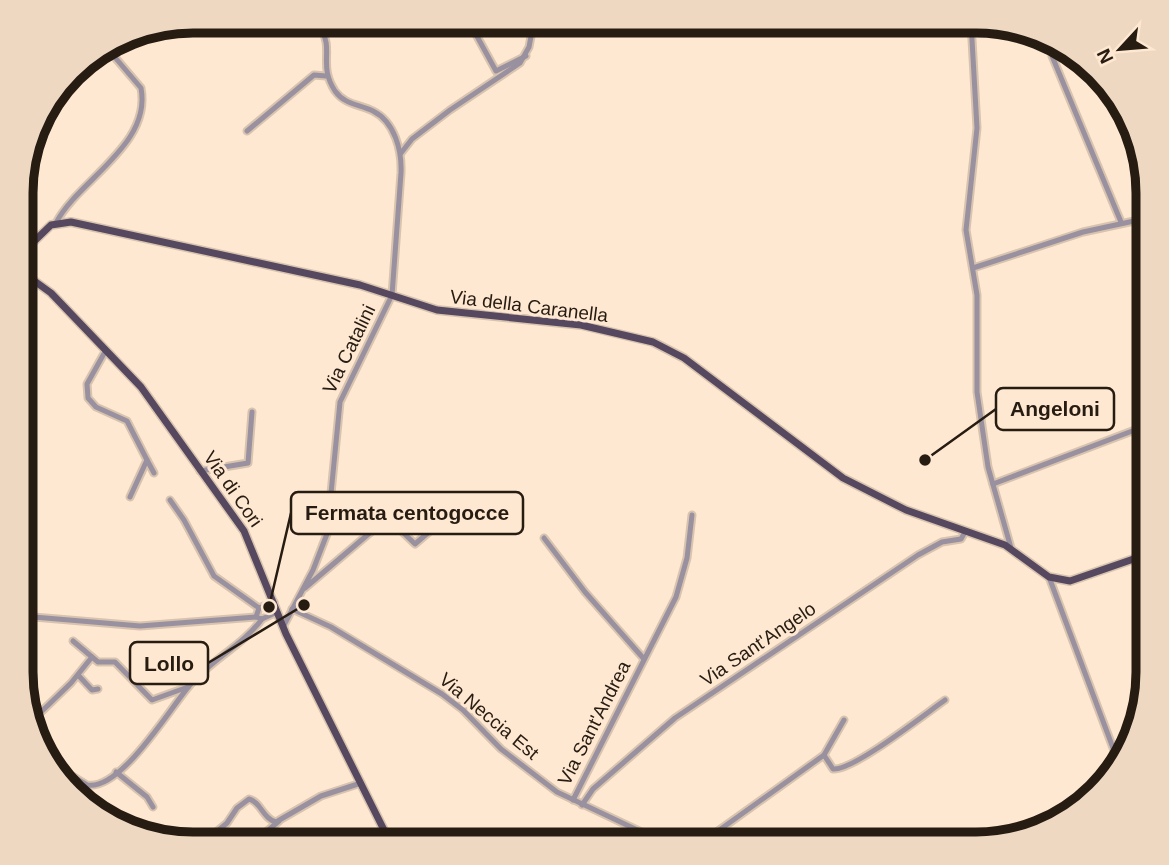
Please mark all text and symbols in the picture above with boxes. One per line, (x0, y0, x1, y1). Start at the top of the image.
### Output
north arrow (1085, 14, 1155, 84)
text: N (1093, 45, 1118, 67)
street label: Via della Caranella (449, 286, 610, 326)
street label: Via Catalini (319, 301, 379, 397)
callout: Angeloni (996, 388, 1114, 430)
text: Angeloni (1010, 397, 1100, 420)
street label: Via di Cori (199, 447, 267, 531)
callout: Fermata centogocce (291, 492, 523, 534)
text: Fermata centogocce (305, 501, 509, 524)
street label: Via Sant'Angelo (696, 598, 820, 690)
callout: Lollo (130, 642, 208, 684)
text: Lollo (144, 652, 194, 675)
street label: Via Sant'Andrea (554, 657, 635, 789)
street label: Via Neccia Est (435, 668, 543, 764)

